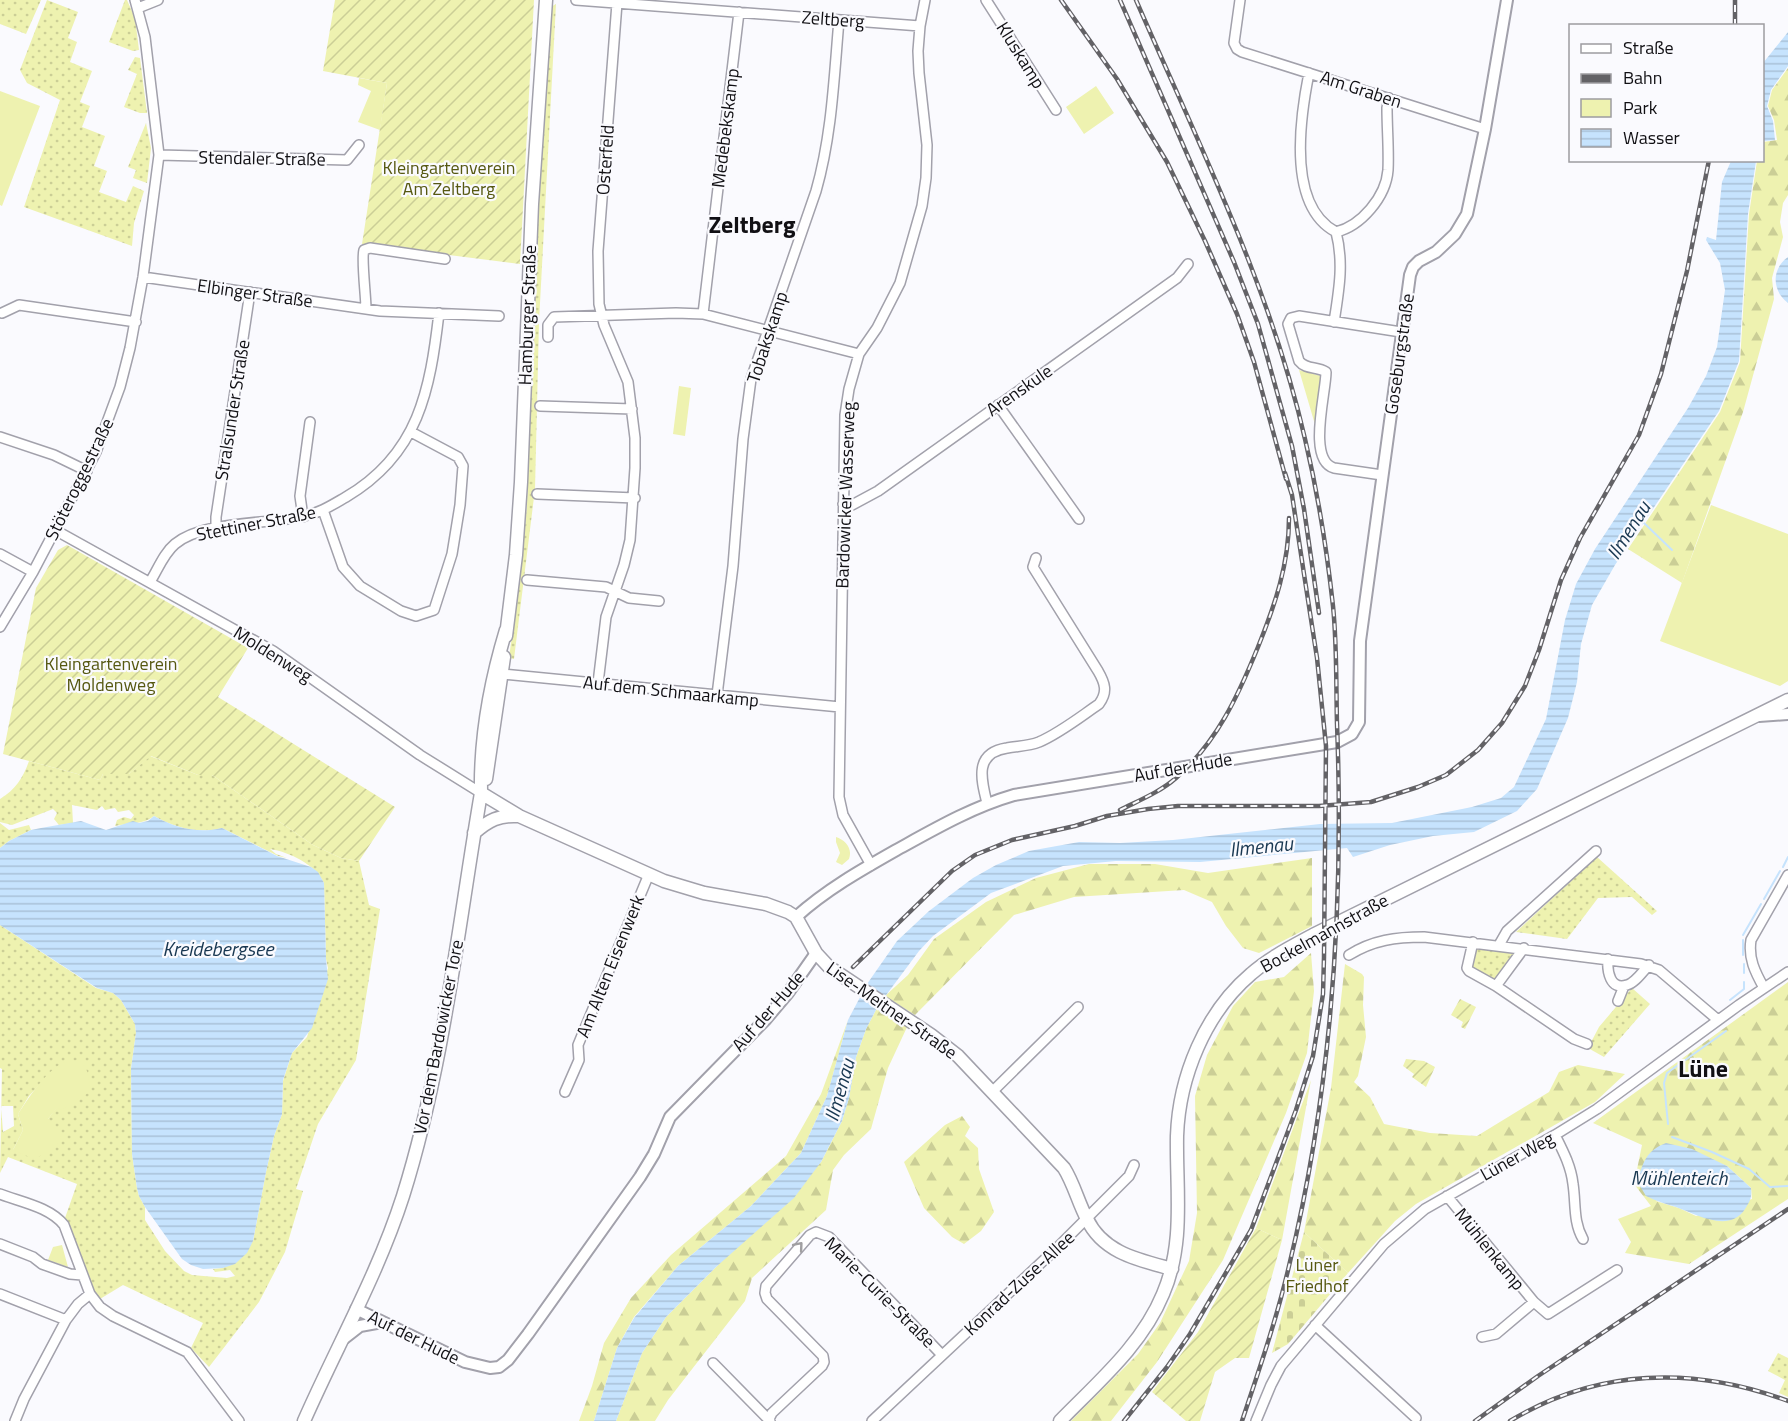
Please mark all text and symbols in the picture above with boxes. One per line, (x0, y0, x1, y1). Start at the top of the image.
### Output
street label: Zeltberg (801, 3, 865, 35)
street label: Kluskamp (990, 16, 1052, 94)
legend (1569, 24, 1764, 162)
text: Straße (1623, 34, 1674, 61)
street label: Am Graben (1317, 63, 1405, 115)
text: Bahn (1623, 64, 1662, 91)
street label: Medebekskamp (704, 67, 746, 189)
text: Park (1623, 94, 1658, 121)
street label: Osterfeld (589, 124, 621, 196)
text: Wasser (1623, 124, 1680, 151)
street label: Stendaler Straße (198, 143, 326, 173)
park label: Kleingartenverein Am Zeltberg (383, 154, 515, 202)
district label: Zeltberg (708, 206, 796, 242)
street label: Hamburger Straße (511, 244, 543, 386)
street label: Elbinger Straße (196, 272, 314, 314)
street label: Tobakskamp (739, 288, 795, 386)
street label: Goseburgstraße (1377, 292, 1421, 416)
street label: Stralsunder Straße (208, 338, 256, 482)
street label: Arenskule (980, 357, 1058, 423)
street label: Bardowicker Wasserweg (828, 401, 862, 589)
street label: Stöteroggestraße (38, 413, 120, 545)
water label: Ilmenau (1598, 494, 1659, 565)
street label: Stettiner Straße (194, 498, 318, 548)
street label: Moldenweg (228, 619, 318, 689)
park label: Kleingartenverein Moldenweg (45, 650, 177, 698)
street label: Auf dem Schmaarkamp (582, 668, 760, 714)
street label: Auf der Hude (1132, 745, 1234, 789)
water label: Ilmenau (1228, 827, 1295, 865)
street label: Bockelmannstraße (1255, 887, 1393, 979)
street label: Am Alten Eisenwerk (569, 890, 651, 1042)
water label: Kreidebergsee (163, 933, 275, 964)
street label: Vor dem Bardowicker Tore (406, 937, 470, 1137)
street label: Lise-Meitner-Straße (821, 955, 963, 1065)
street label: Auf der Hude (725, 965, 811, 1057)
district label: Lüne (1678, 1050, 1728, 1086)
water label: Ilmenau (815, 1054, 863, 1125)
street label: Lüner Weg (1475, 1125, 1559, 1187)
water label: Mühlenteich (1631, 1162, 1728, 1193)
street label: Mühlenkamp (1448, 1202, 1532, 1296)
street label: Konrad-Zuse-Allee (958, 1224, 1080, 1342)
street label: Marie-Curie-Straße (818, 1230, 942, 1354)
one-way arrow (792, 1242, 803, 1253)
park label: Lüner Friedhof (1286, 1251, 1349, 1299)
street label: Auf der Hude (363, 1303, 465, 1371)

